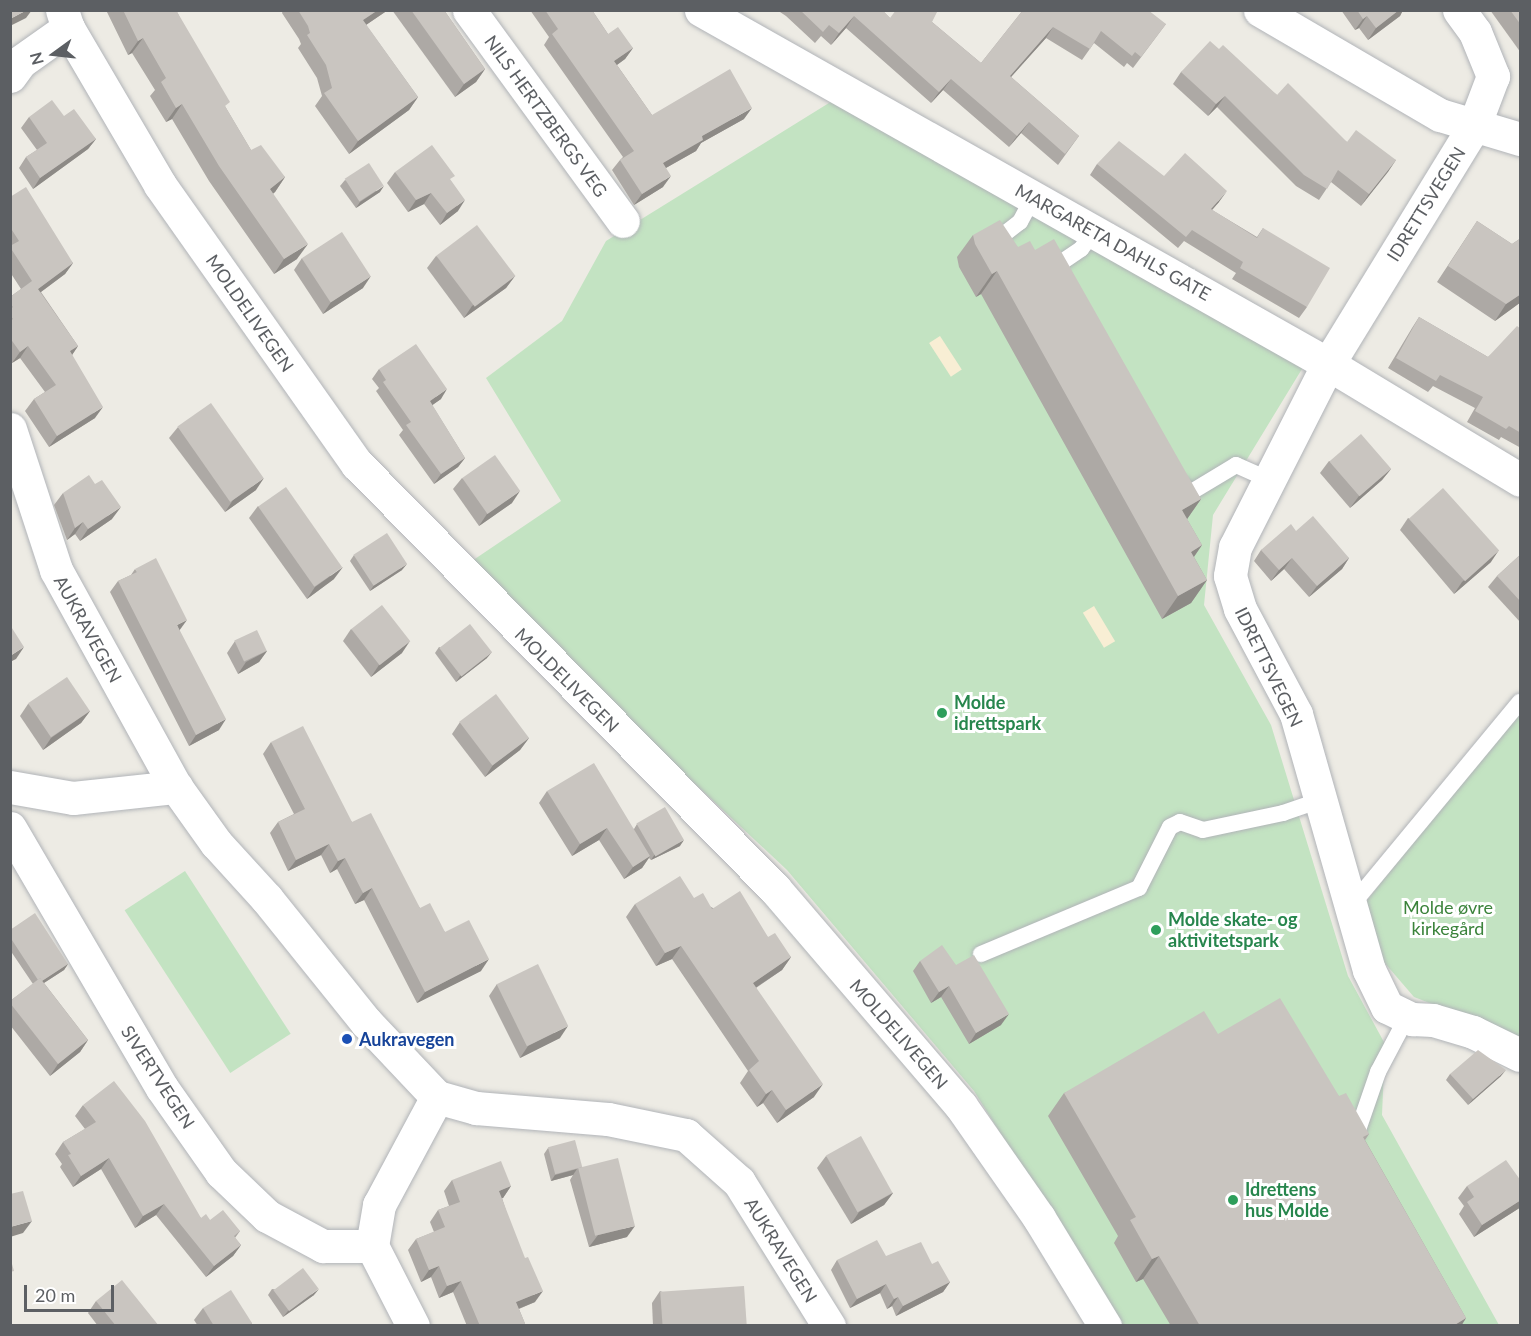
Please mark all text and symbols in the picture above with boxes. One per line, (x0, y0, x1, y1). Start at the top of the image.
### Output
north arrow (24, 24, 84, 84)
street label: NILS HERTZBERGS VEG (480, 31, 612, 201)
text: N (25, 50, 47, 67)
street label: IDRETTSVEGEN (1382, 143, 1470, 265)
street label: MARGARETA DAHLS GATE (1011, 179, 1215, 305)
street label: MOLDELIVEGEN (201, 250, 299, 376)
street label: AUKRAVEGEN (50, 572, 126, 686)
street label: IDRETTSVEGEN (1231, 604, 1307, 730)
street label: MOLDELIVEGEN (510, 623, 624, 737)
place label: Molde idrettspark (954, 692, 1041, 734)
marker: Molde idrettspark (935, 706, 949, 720)
park label: Molde øvre kirkegård (1403, 897, 1493, 940)
place label: Molde skate- og aktivitetspark (1168, 909, 1297, 952)
marker: Molde skate- og aktivitetspark (1149, 923, 1163, 937)
street label: MOLDELIVEGEN (845, 975, 953, 1093)
street label: SIVERTVEGEN (117, 1021, 199, 1133)
place label: Aukravegen (359, 1028, 455, 1050)
marker: Aukravegen (340, 1032, 354, 1046)
place label: Idrettens hus Molde (1245, 1179, 1329, 1222)
marker: Idrettens hus Molde (1226, 1193, 1240, 1207)
street label: AUKRAVEGEN (740, 1194, 822, 1306)
scale bar (27, 1273, 117, 1311)
text: 20 m (35, 1284, 75, 1306)

